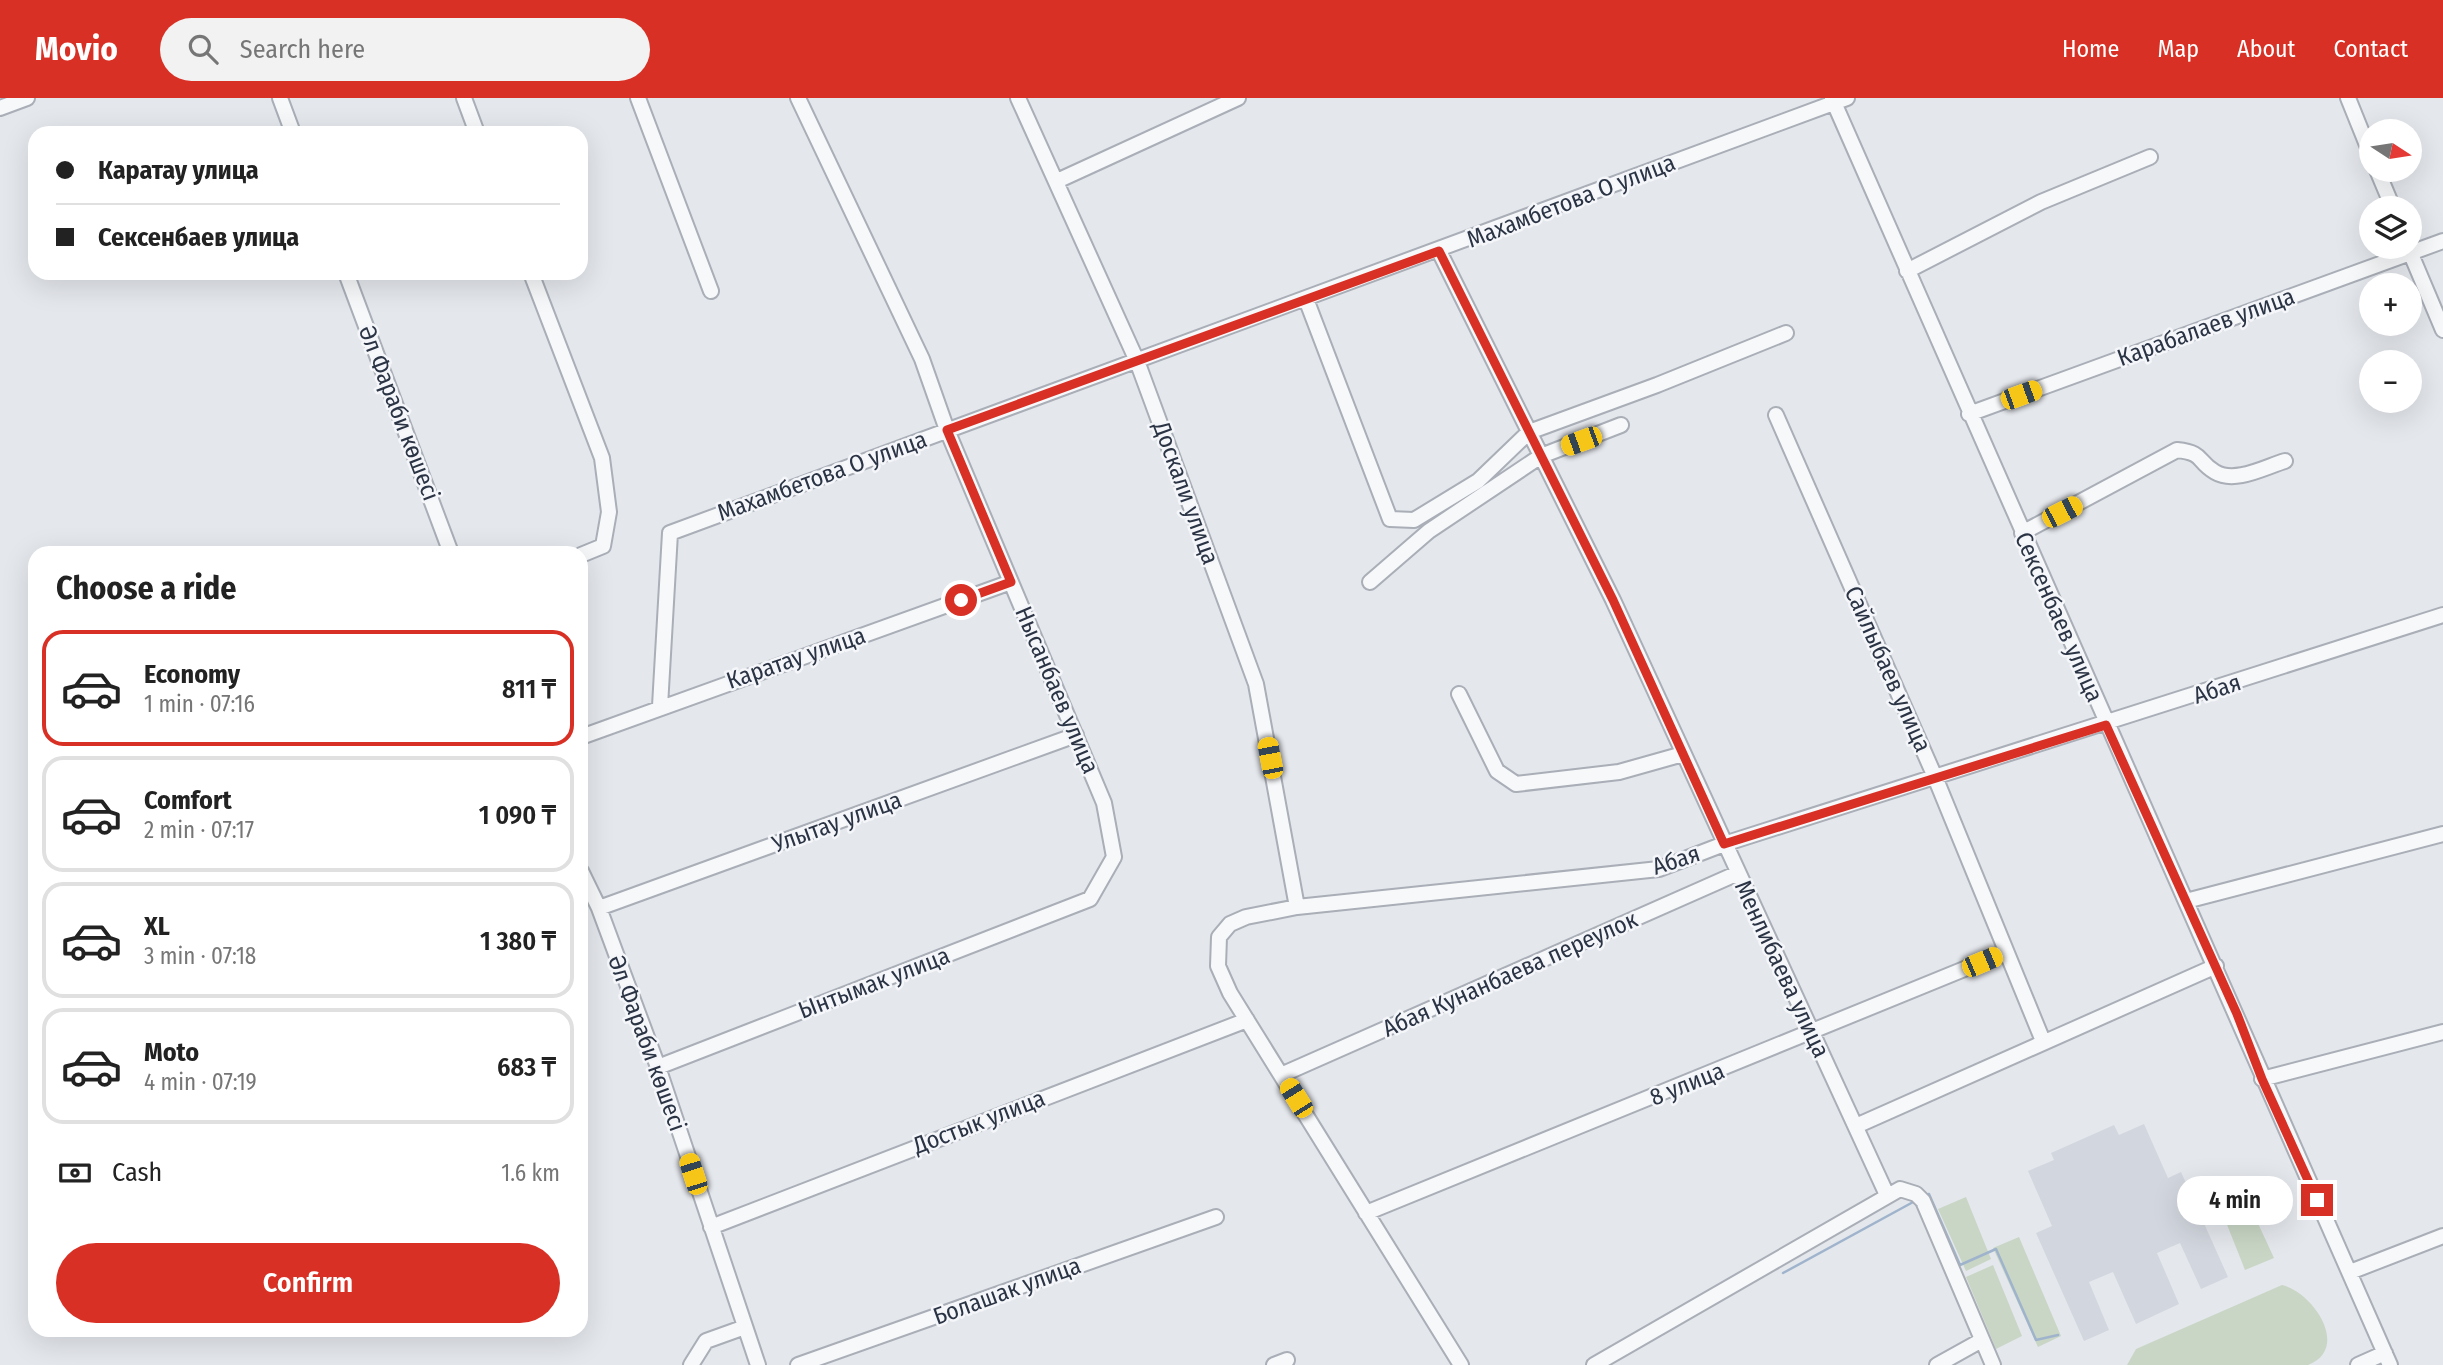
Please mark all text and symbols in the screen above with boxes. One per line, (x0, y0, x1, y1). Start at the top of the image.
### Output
search box (160, 18, 650, 81)
text: Movio (35, 29, 118, 69)
icon: search (184, 30, 222, 68)
text: Search here (240, 34, 365, 65)
text: Home (2062, 35, 2119, 63)
text: Map (2157, 35, 2199, 63)
text: About (2237, 35, 2295, 63)
text: Contact (2333, 35, 2408, 63)
north arrow (2359, 119, 2422, 182)
map controls (2359, 119, 2422, 413)
street label: Махамбетова О улица (1463, 148, 1679, 254)
text: Каратау улица (98, 155, 259, 186)
button: layers (2359, 196, 2422, 259)
text: Сексенбаев улица (98, 222, 299, 253)
button: + (2359, 273, 2422, 336)
street label: Карабалаев улица (2114, 282, 2298, 372)
street label: Әл Фараби көшесі (353, 321, 445, 505)
button: − (2359, 350, 2422, 413)
car (1998, 378, 2045, 412)
street label: Доскали улица (1147, 417, 1225, 568)
car (1558, 424, 1605, 458)
street label: Махамбетова О улица (713, 425, 931, 527)
car (2039, 493, 2086, 531)
street label: Сексенбаев улица (2009, 528, 2109, 706)
text: Choose a ride (56, 569, 237, 607)
street label: Сайлыбаев улица (1839, 582, 1937, 756)
route start (945, 584, 977, 616)
street label: Нысанбаев улица (1009, 602, 1105, 778)
street label: Каратау улица (723, 621, 869, 695)
icon: car (60, 657, 123, 720)
text: Economy (144, 659, 240, 690)
street label: Абая (2190, 668, 2244, 710)
text: 811 ₸ (502, 674, 556, 705)
text: 1 min · 07:16 (144, 690, 255, 718)
car (1256, 735, 1285, 781)
icon: car (60, 783, 123, 846)
text: Comfort (144, 785, 232, 816)
street label: Улытау улица (768, 786, 905, 859)
text: 1 090 ₸ (479, 800, 556, 831)
text: 2 min · 07:17 (144, 816, 254, 844)
street label: Абая (1649, 839, 1703, 881)
street label: Менлибаева улица (1729, 876, 1835, 1062)
street label: Абая Кунанбаева переулок (1378, 905, 1642, 1043)
icon: car (60, 909, 123, 972)
text: XL (144, 911, 170, 942)
text: 1 380 ₸ (480, 926, 556, 957)
street label: Ынтымак улица (794, 941, 954, 1025)
text: 3 min · 07:18 (144, 942, 256, 970)
car (1959, 944, 2006, 980)
street label: Әл Фараби көшесі (602, 951, 692, 1135)
icon: car (60, 1035, 123, 1098)
text: Moto (144, 1037, 199, 1068)
text: 683 ₸ (497, 1052, 556, 1083)
street label: 8 улица (1646, 1056, 1728, 1112)
text: 4 min · 07:19 (144, 1068, 257, 1096)
car (1276, 1075, 1317, 1121)
street label: Достык улица (908, 1084, 1049, 1160)
car (677, 1151, 710, 1197)
icon: cash (56, 1154, 94, 1192)
text: Cash (112, 1157, 162, 1188)
text: 1.6 km (501, 1159, 560, 1187)
callout: 4 min (2177, 1176, 2292, 1224)
route end (2301, 1184, 2333, 1216)
text: 4 min (2209, 1186, 2261, 1214)
button: Confirm (56, 1243, 560, 1323)
street label: Болашак улица (929, 1251, 1085, 1331)

